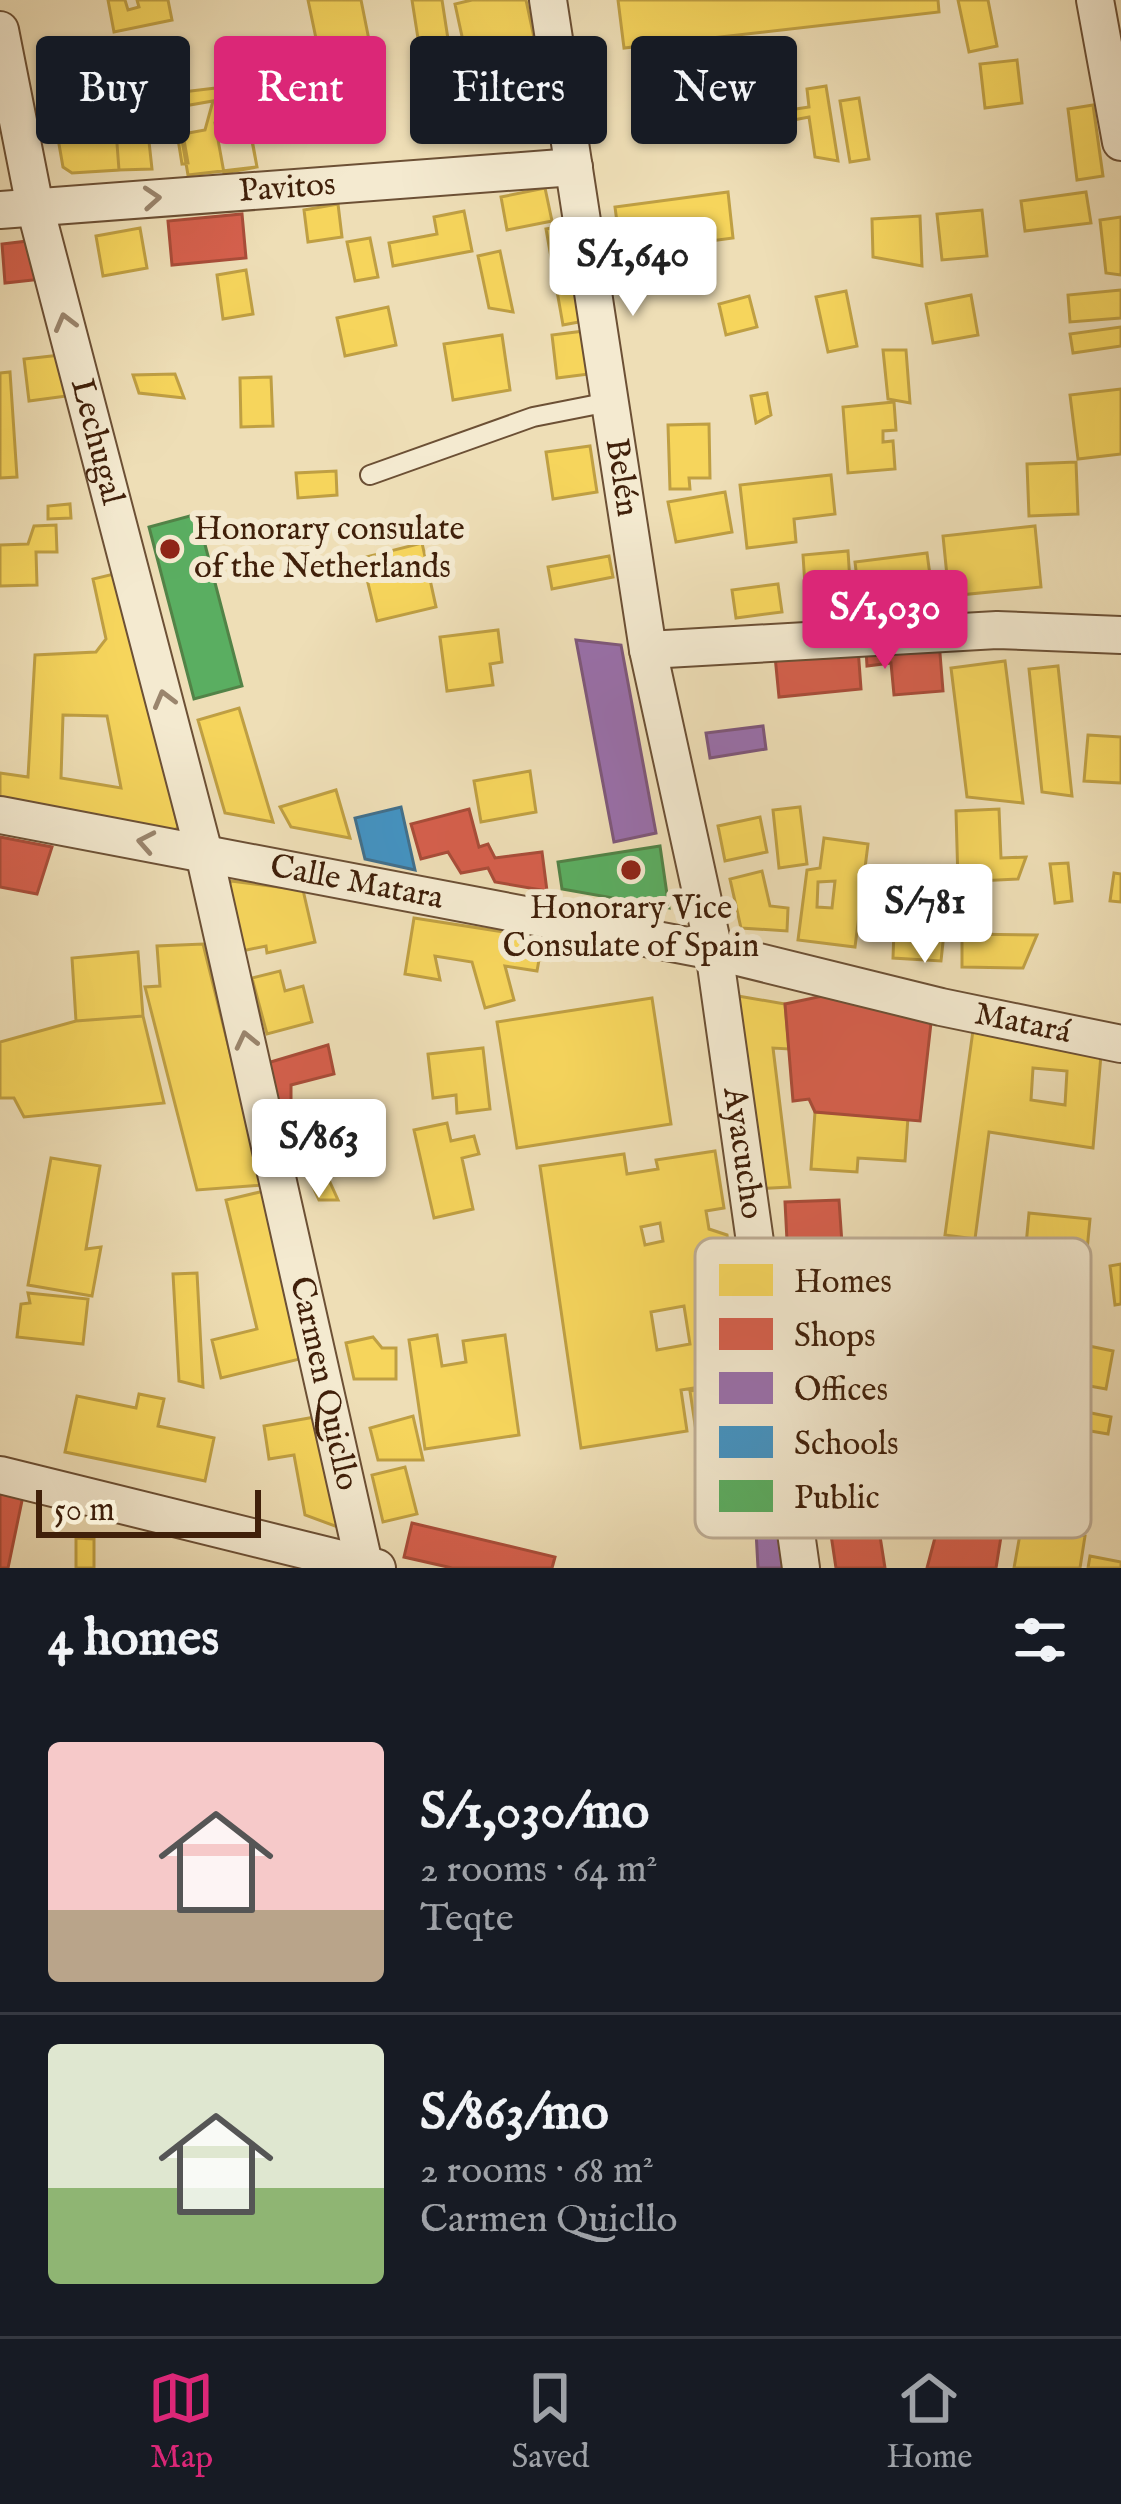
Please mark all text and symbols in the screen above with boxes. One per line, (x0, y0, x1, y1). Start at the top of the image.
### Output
chip: Buy (36, 36, 190, 144)
chip: Rent (214, 36, 386, 144)
chip: Filters (410, 36, 607, 144)
chip: New (631, 36, 797, 144)
street label: Pavitos (237, 164, 337, 213)
one-way arrow (143, 186, 162, 212)
pin: S/1,640 (522, 217, 744, 319)
text: S/1,640 (577, 231, 689, 280)
one-way arrow (55, 312, 80, 333)
street label: Lechugal (60, 374, 133, 509)
street label: Belén (595, 435, 648, 519)
place label: Honorary consulate of the Netherlands (194, 509, 465, 589)
marker: Honorary consulate of the Netherlands (157, 536, 183, 562)
pin: S/1,030 (774, 570, 996, 672)
text: S/1,030 (829, 584, 941, 633)
one-way arrow (153, 690, 178, 710)
one-way arrow (136, 830, 156, 856)
street label: Calle Matara (266, 846, 447, 920)
marker: Honorary Vice Consulate of Spain (618, 857, 644, 883)
pin: S/781 (841, 864, 1009, 966)
text: S/781 (884, 878, 966, 927)
place label: Honorary Vice Consulate of Spain (503, 888, 759, 968)
street label: Matará (971, 993, 1075, 1054)
one-way arrow (235, 1031, 260, 1051)
street label: Ayacucho (712, 1084, 773, 1222)
pin: S/863 (235, 1099, 403, 1201)
text: S/863 (279, 1113, 359, 1162)
legend (695, 1238, 1091, 1538)
text: Homes (794, 1262, 892, 1304)
street label: Carmen Quicllo (279, 1273, 368, 1495)
text: Shops (794, 1316, 876, 1358)
text: Offices (794, 1370, 888, 1412)
text: Schools (794, 1424, 899, 1466)
text: Public (794, 1478, 880, 1520)
scale bar (36, 1484, 261, 1537)
text: 50 m (54, 1490, 115, 1532)
icon: filters (1007, 1607, 1073, 1673)
text: 4 homes (48, 1608, 219, 1673)
text: S/1,030/mo (420, 1781, 649, 1846)
icon: home (144, 1790, 288, 1934)
text: 2 rooms · 64 m² (420, 1846, 658, 1895)
text: Teqte (420, 1895, 514, 1944)
text: S/863/mo (420, 2082, 609, 2147)
icon: home (144, 2092, 288, 2236)
text: 2 rooms · 68 m² (420, 2147, 654, 2196)
text: Carmen Quicllo (420, 2196, 678, 2245)
tab: Map (148, 2365, 214, 2479)
tab: Saved (511, 2365, 589, 2479)
tab: Home (886, 2365, 973, 2479)

